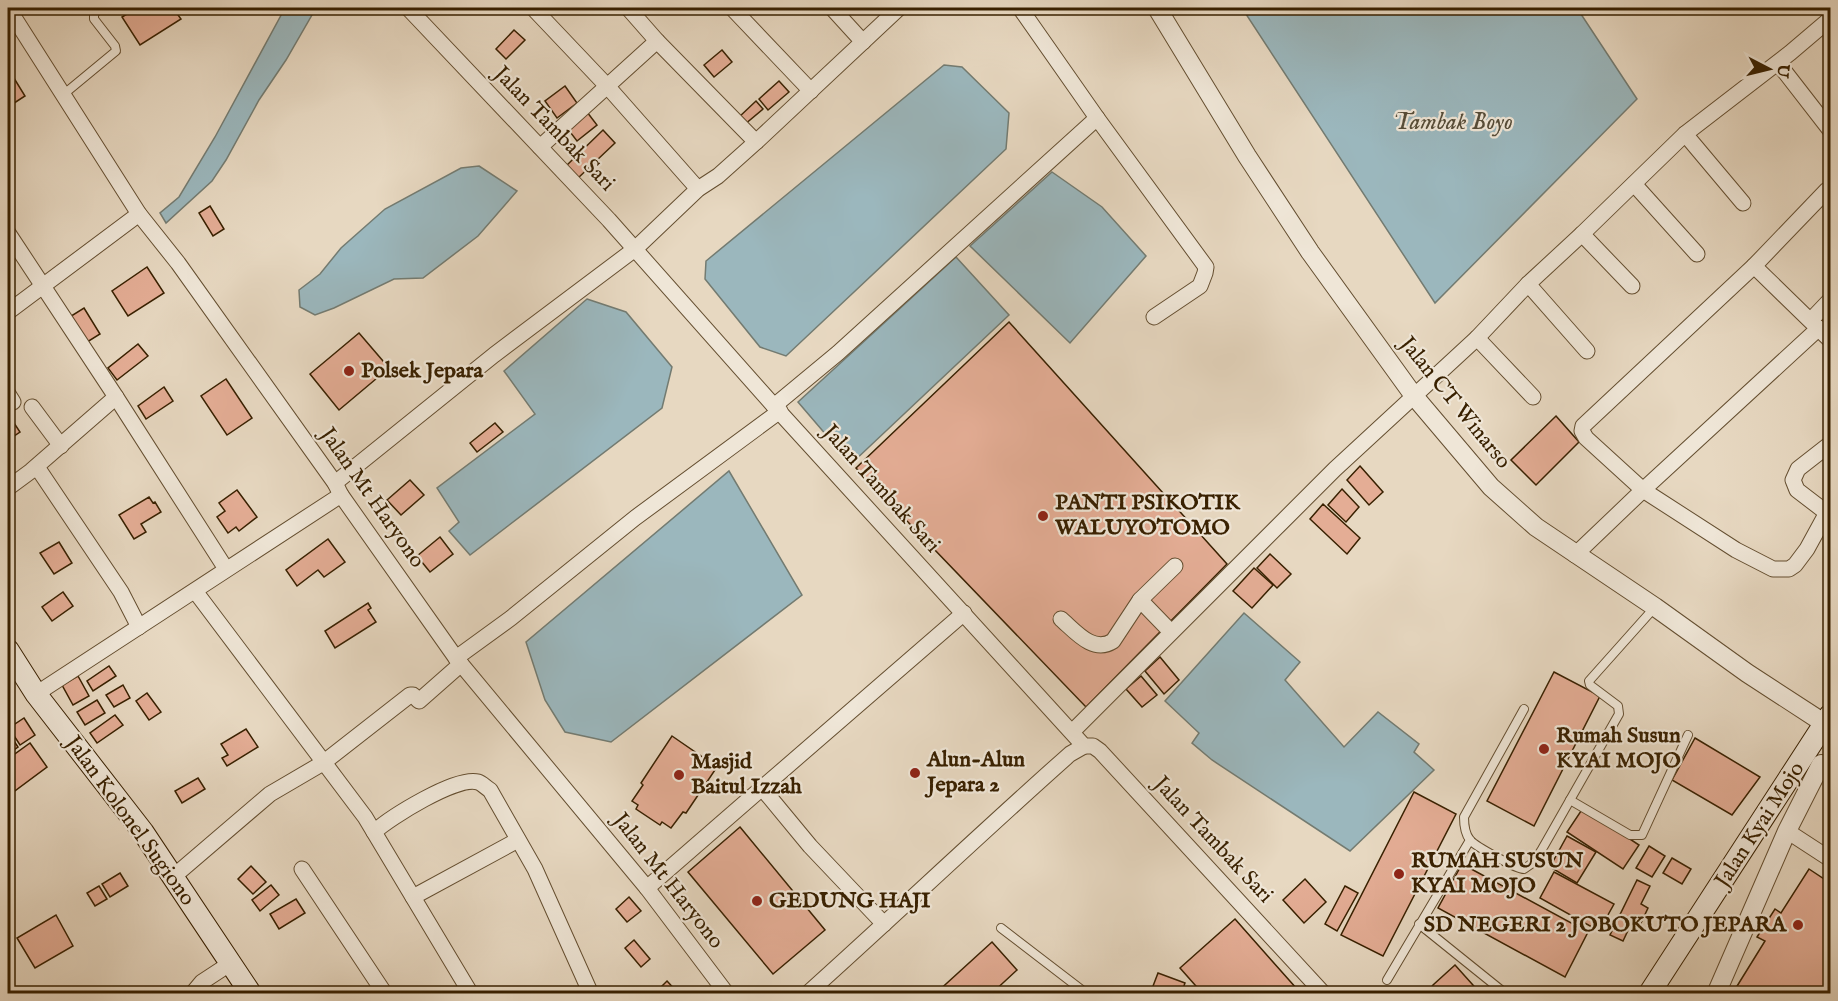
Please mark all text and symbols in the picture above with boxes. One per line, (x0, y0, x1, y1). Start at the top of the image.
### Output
north arrow (1739, 39, 1799, 99)
street label: Jalan Tambak Sari (485, 58, 621, 198)
text: U (1771, 62, 1793, 79)
water label: Tambak Boyo (1393, 107, 1513, 138)
street label: Jalan CT Winarso (1391, 329, 1517, 475)
place label: Polsek Jepara (361, 357, 484, 385)
marker: Polsek Jepara (342, 364, 356, 378)
street label: Jalan Tambak Sari (814, 417, 946, 559)
street label: Jalan Mt Haryono (311, 420, 431, 574)
place label: PANTI PSIKOTIK WALUYOTOMO (1054, 489, 1241, 542)
marker: PANTI PSIKOTIK WALUYOTOMO (1036, 509, 1050, 523)
place label: Rumah Susun KYAI MOJO (1556, 722, 1681, 775)
street label: Jalan Kolonel Sugiono (57, 728, 201, 912)
marker: Rumah Susun KYAI MOJO (1537, 742, 1551, 756)
place label: Alun-Alun Jepara 2 (924, 746, 1025, 799)
place label: Masjid Baitul Izzah (691, 748, 802, 801)
street label: Jalan Kyai Mojo (1707, 757, 1811, 896)
marker: Alun-Alun Jepara 2 (908, 766, 922, 780)
marker: Masjid Baitul Izzah (672, 768, 686, 782)
street label: Jalan Tambak Sari (1145, 769, 1279, 909)
street label: Jalan Mt Haryono (604, 805, 730, 955)
place label: RUMAH SUSUN KYAI MOJO (1411, 847, 1584, 900)
marker: RUMAH SUSUN KYAI MOJO (1392, 867, 1406, 881)
place label: GEDUNG HAJI (769, 887, 931, 915)
marker: GEDUNG HAJI (750, 894, 764, 908)
place label: SD NEGERI 2 JOBOKUTO JEPARA (1424, 911, 1787, 939)
marker: SD NEGERI 2 JOBOKUTO JEPARA (1791, 918, 1805, 932)

